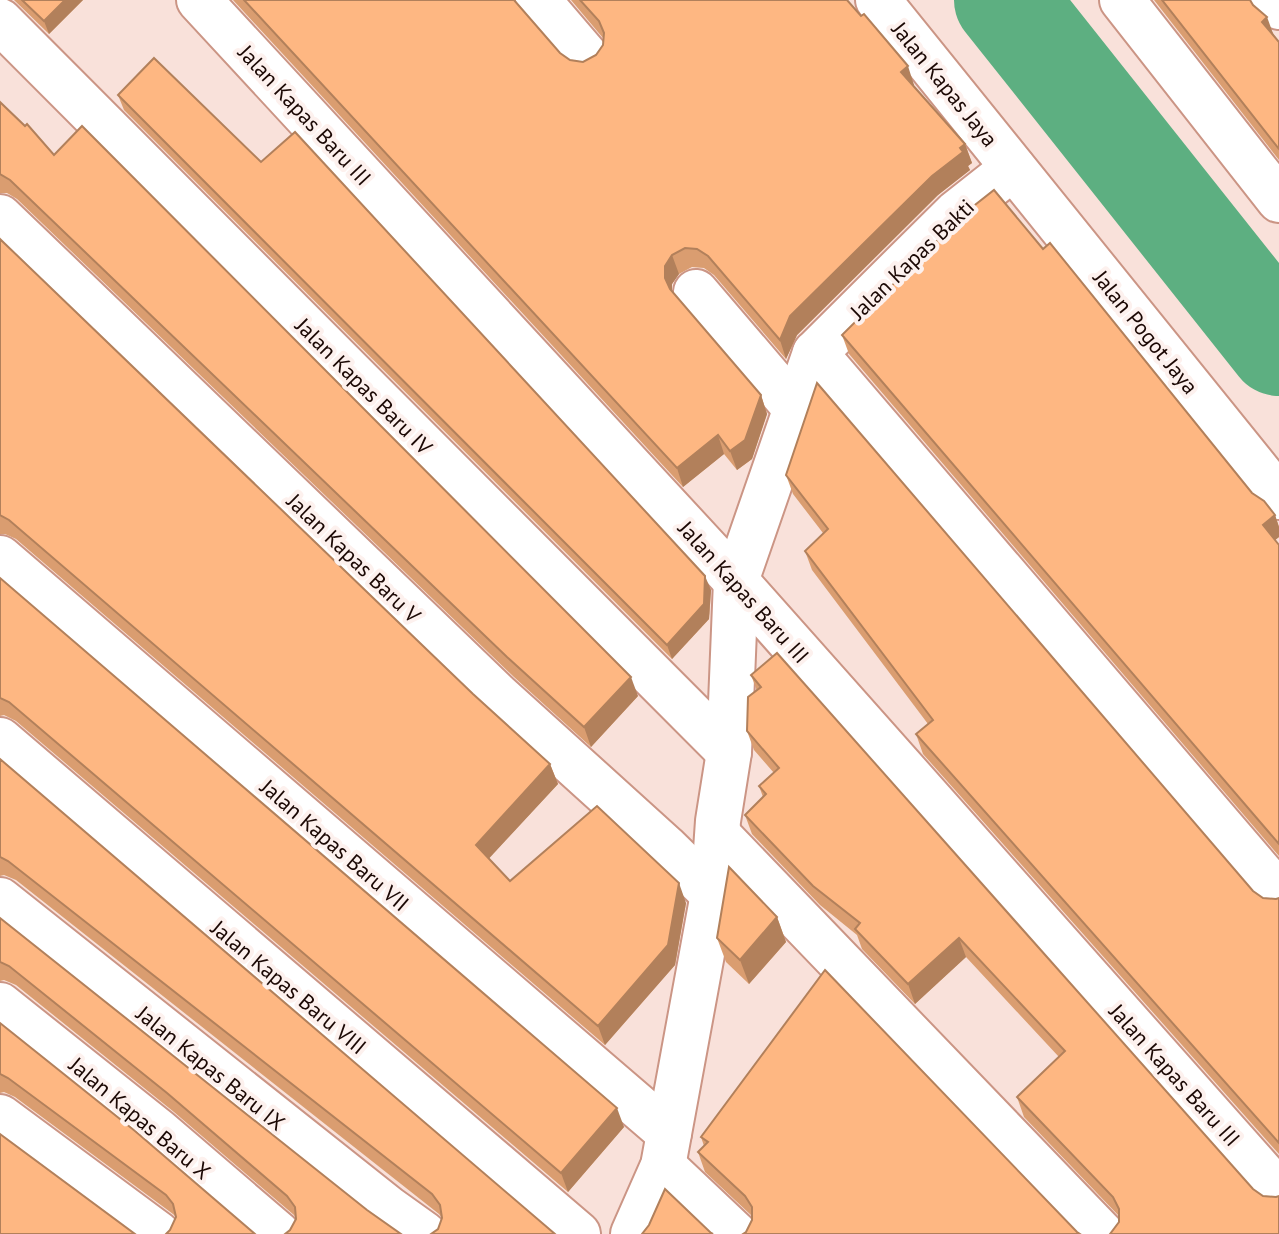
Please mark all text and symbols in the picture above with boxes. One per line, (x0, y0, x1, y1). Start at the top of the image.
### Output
street label: Jalan Kapas Jaya (885, 15, 1004, 152)
street label: Jalan Kapas Baru III (232, 38, 377, 191)
street label: Jalan Kapas Bakti (843, 193, 980, 326)
street label: Jalan Pogot Jaya (1087, 264, 1204, 400)
street label: Jalan Kapas Baru IV (289, 311, 439, 461)
street label: Jalan Kapas Baru V (281, 486, 427, 629)
street label: Jalan Kapas Baru III (672, 514, 815, 669)
street label: Jalan Kapas Baru VII (254, 772, 415, 917)
street label: Jalan Kapas Baru VIII (205, 913, 372, 1060)
street label: Jalan Kapas Baru III (1103, 997, 1246, 1152)
street label: Jalan Kapas Baru IX (130, 999, 291, 1137)
street label: Jalan Kapas Baru X (63, 1050, 216, 1185)

